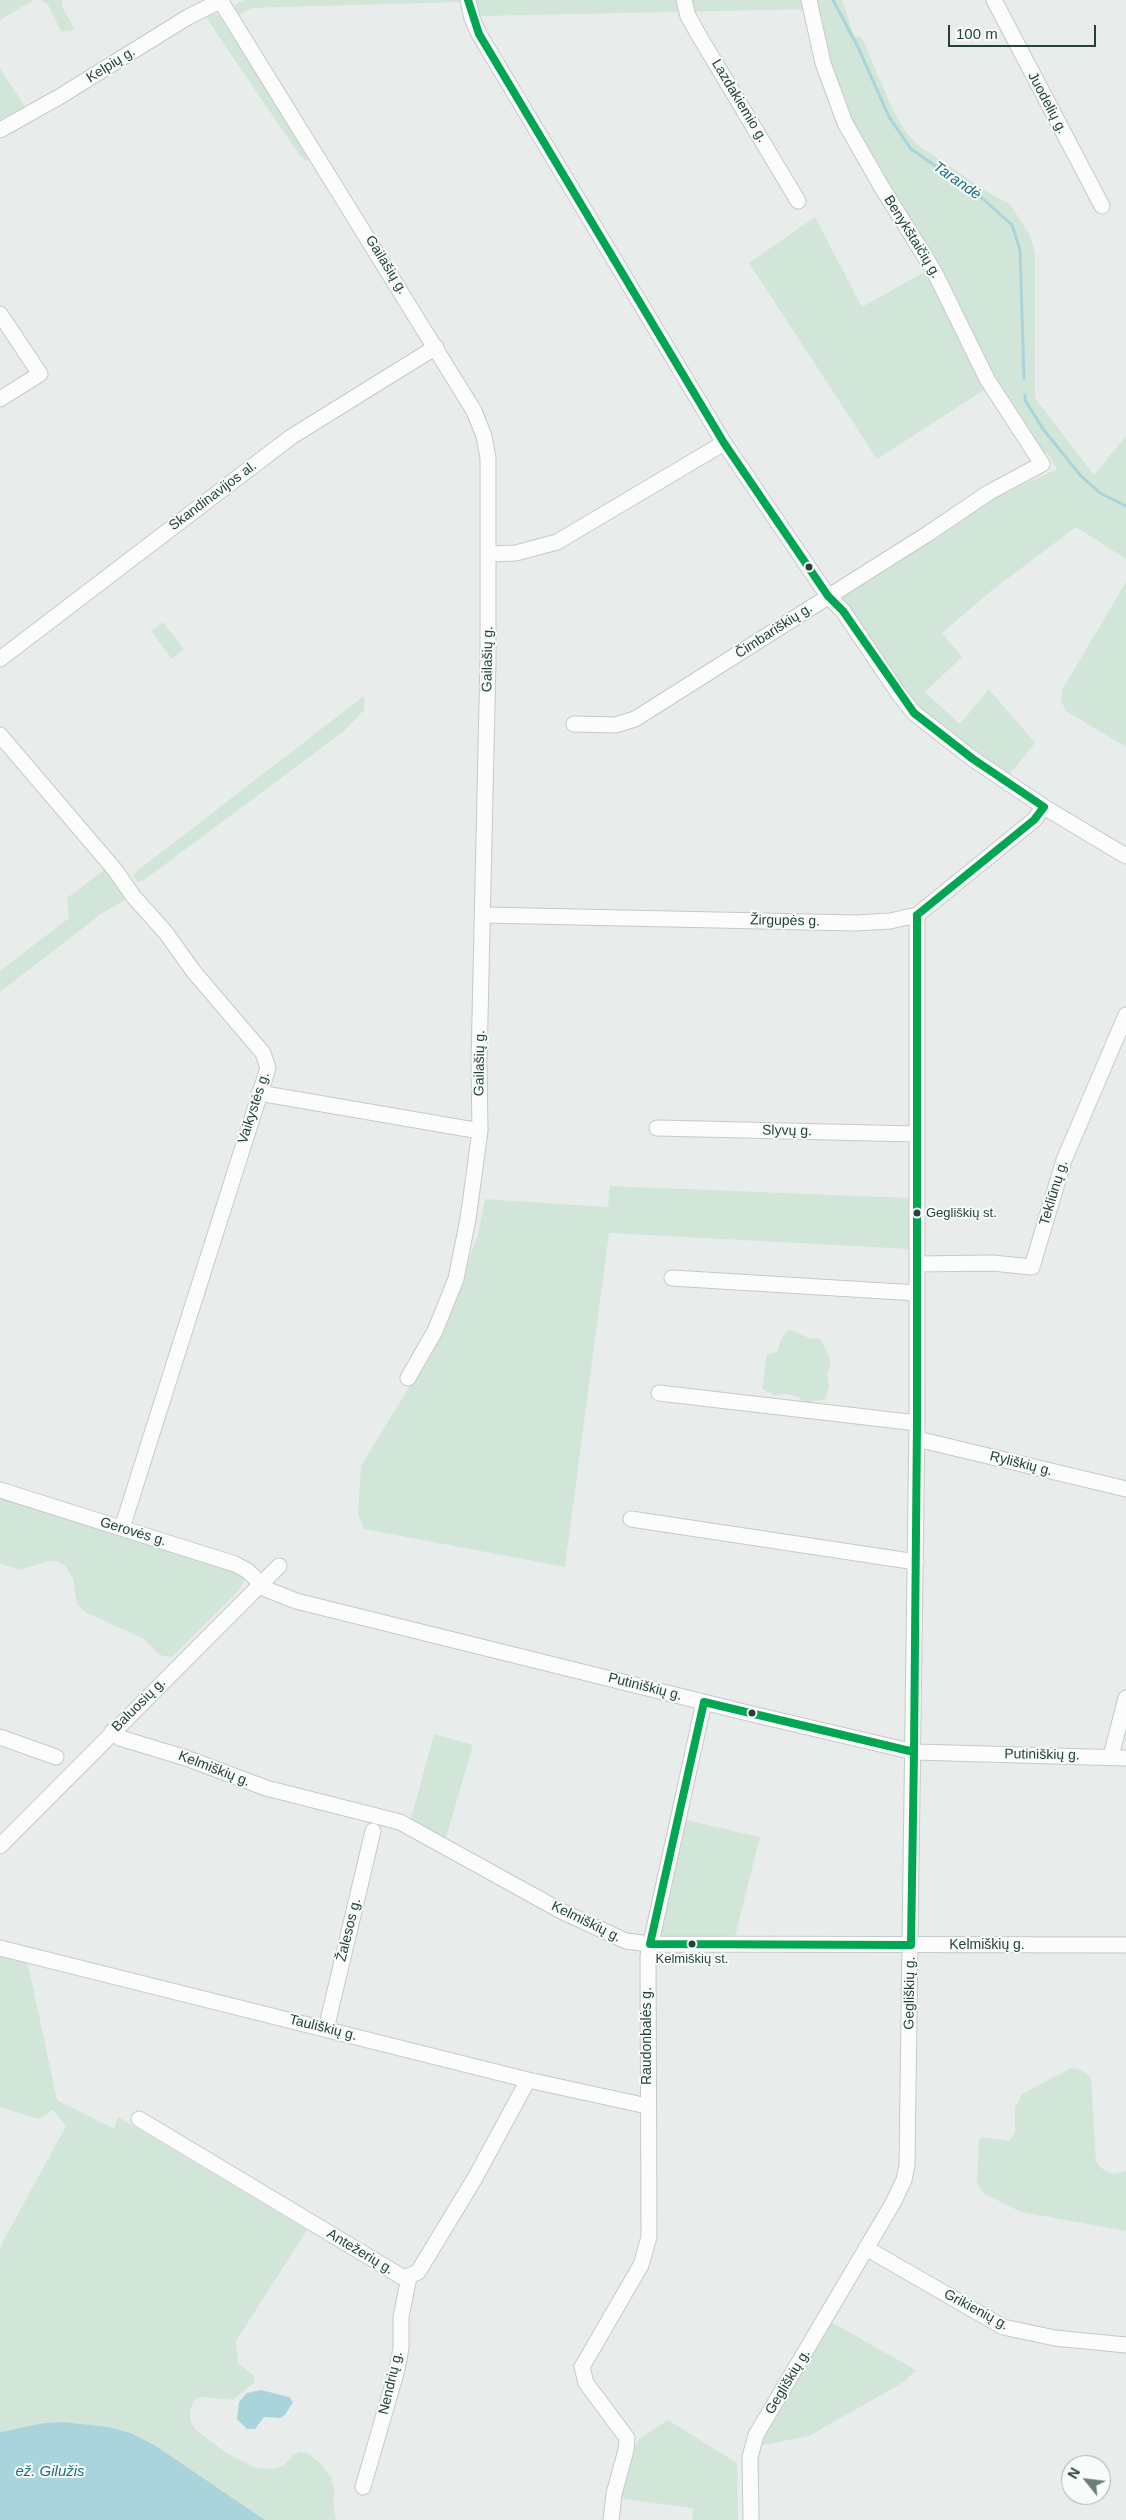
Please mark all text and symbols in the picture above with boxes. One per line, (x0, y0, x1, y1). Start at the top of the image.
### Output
scale bar (951, 15, 1098, 47)
text: 100 m (956, 25, 998, 42)
street label: Kelpių g. (83, 43, 139, 87)
street label: Lazdakiemio g. (708, 56, 770, 146)
street label: Juodelių g. (1024, 69, 1070, 137)
water label: Tarandė (930, 158, 984, 204)
street label: Benykštaičių g. (880, 193, 944, 281)
street label: Gailašių g. (361, 233, 411, 297)
street label: Skandinavijos al. (166, 458, 260, 534)
unlabelled marker (804, 562, 814, 572)
street label: Čimbariškių g. (732, 600, 816, 662)
street label: Gailašių g. (479, 626, 497, 692)
street label: Žirgupės g. (750, 912, 820, 930)
street label: Gailašių g. (471, 1030, 489, 1096)
street label: Vaikystės g. (235, 1070, 273, 1146)
street label: Slyvų g. (762, 1122, 812, 1140)
street label: Tekliūnų g. (1036, 1159, 1072, 1227)
place label: Gegliškių st. (926, 1205, 997, 1221)
marker: Gegliškių st. (912, 1208, 922, 1218)
street label: Ryliškių g. (988, 1448, 1054, 1480)
street label: Gerovės g. (98, 1514, 168, 1550)
street label: Putiniškių g. (606, 1670, 684, 1704)
street label: Baluosių g. (109, 1675, 169, 1735)
unlabelled marker (747, 1708, 757, 1718)
street label: Putiniškių g. (1004, 1746, 1080, 1764)
street label: Kelmiškių g. (176, 1748, 252, 1790)
street label: Žalesos g. (333, 1897, 365, 1963)
street label: Kelmiškių g. (548, 1898, 624, 1946)
street label: Kelmiškių g. (949, 1937, 1025, 1953)
marker: Kelmiškių st. (687, 1939, 697, 1949)
place label: Kelmiškių st. (656, 1951, 728, 1967)
street label: Gegliškių g. (901, 1956, 919, 2030)
street label: Raudonbalės g. (639, 1987, 655, 2085)
street label: Tauliškių g. (287, 2011, 359, 2045)
street label: Antežerių g. (324, 2226, 396, 2278)
street label: Grikienių g. (941, 2286, 1011, 2334)
street label: Gegliškių g. (762, 2346, 814, 2418)
street label: Nendrių g. (376, 2350, 406, 2416)
north arrow (1061, 2455, 1111, 2505)
water label: ež. Gilužis (15, 2463, 85, 2481)
text: N (1064, 2465, 1083, 2482)

